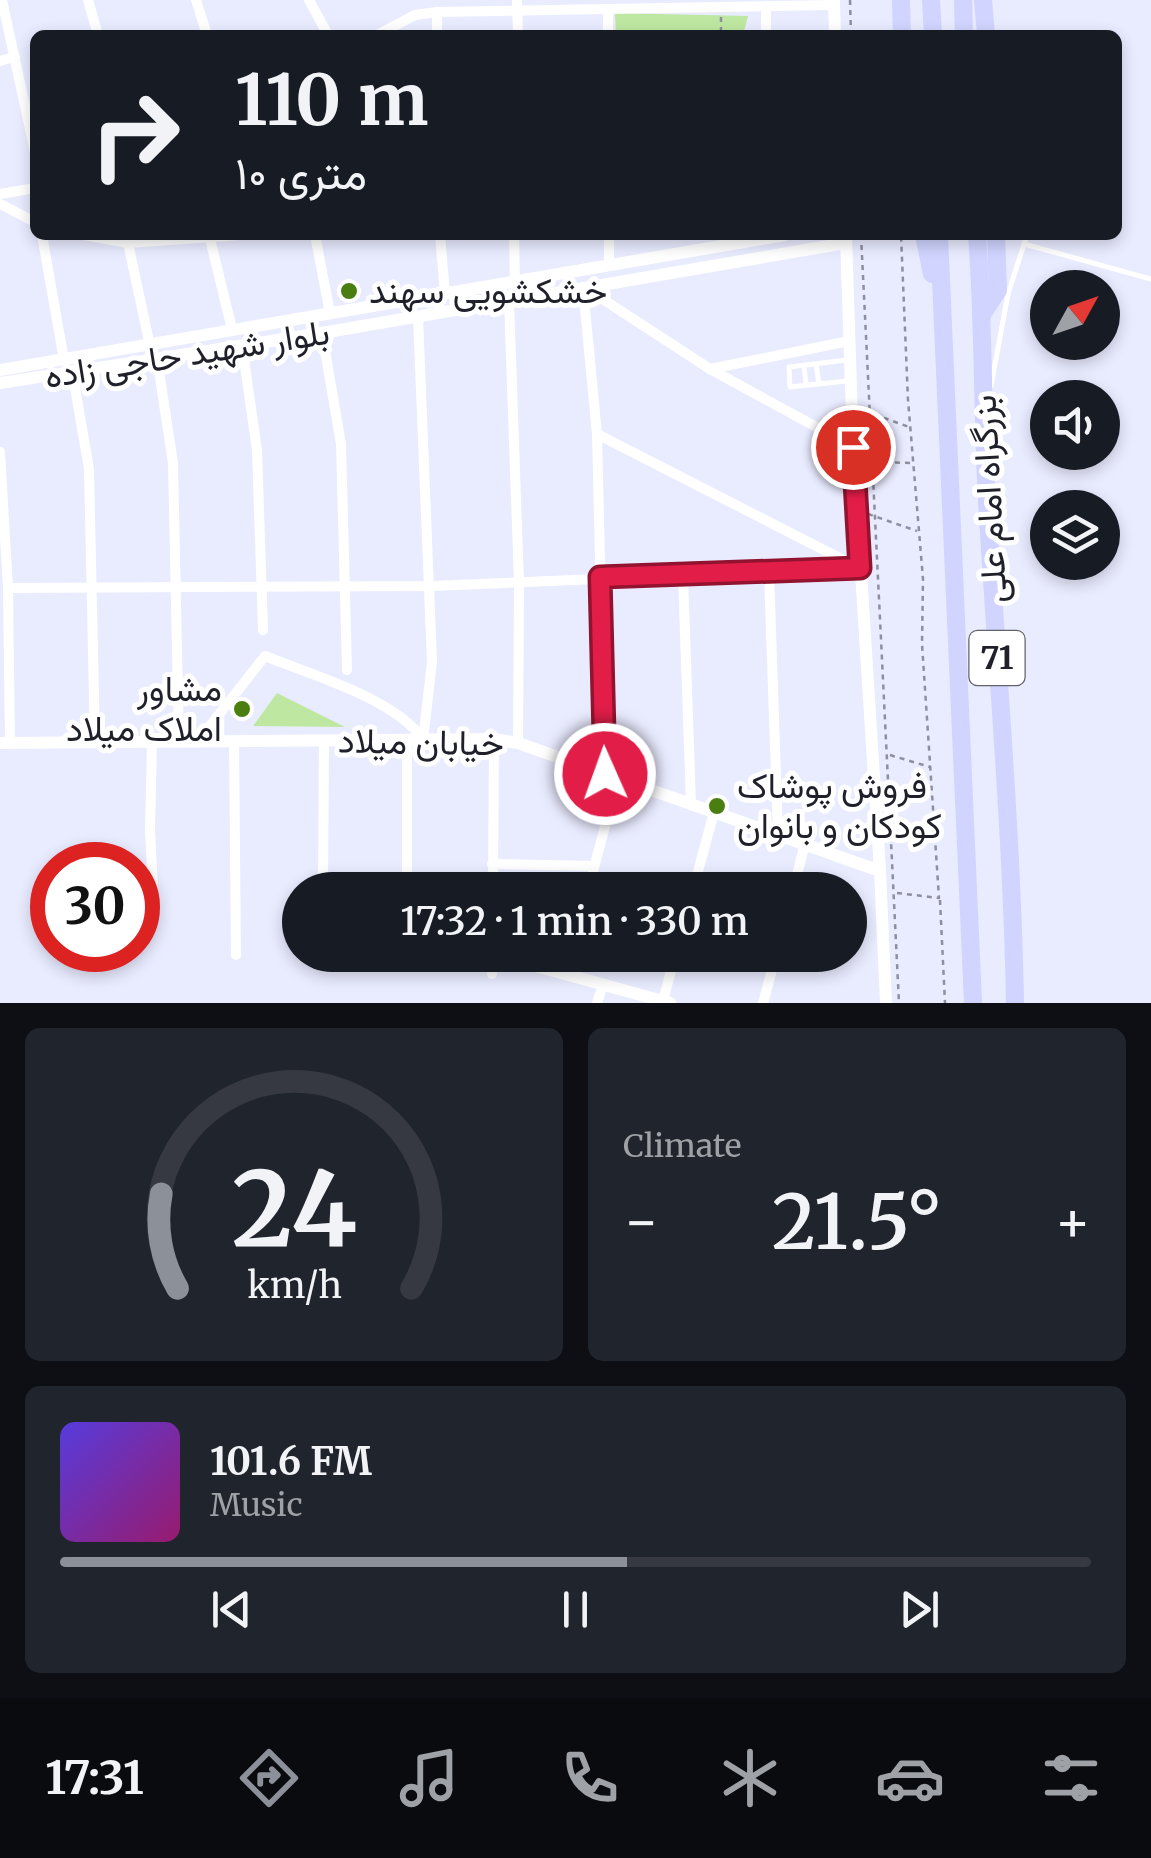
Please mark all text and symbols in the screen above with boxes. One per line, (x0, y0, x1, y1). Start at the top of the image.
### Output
text: 110 m (235, 56, 428, 144)
icon: right (70, 70, 200, 200)
text: ۱۰ متری (235, 145, 367, 201)
place label: خشکشویی سهند (369, 269, 607, 313)
north arrow (1030, 270, 1120, 360)
map controls (1030, 270, 1120, 580)
marker: خشکشویی سهند (338, 280, 360, 302)
street label: بلوار شهید حاجی زاده (41, 310, 333, 398)
button: sound (1030, 380, 1120, 470)
street label: بزرگراه امام علی (962, 394, 1017, 604)
pin (811, 405, 896, 490)
icon: arrive (826, 420, 881, 475)
button: layers (1030, 490, 1120, 580)
road number: 71 (970, 631, 1024, 685)
place label: مشاور املاک میلاد (66, 667, 222, 751)
marker: مشاور املاک میلاد (231, 698, 253, 720)
street label: خیابان میلاد (338, 719, 504, 765)
position arrow (553, 722, 657, 826)
place label: فروش پوشاک کودکان و بانوان (737, 764, 942, 848)
marker: فروش پوشاک کودکان و بانوان (706, 795, 728, 817)
speed limit sign: 30 (30, 842, 160, 972)
text: 17:32 · 1 min · 330 m (400, 898, 749, 945)
text: Climate (623, 1126, 741, 1166)
text: 24 (231, 1144, 357, 1274)
text: 21.5° (772, 1175, 942, 1269)
text: − (623, 1187, 660, 1256)
text: + (1054, 1187, 1091, 1256)
text: km/h (247, 1263, 341, 1308)
text: 101.6 FM (210, 1438, 372, 1485)
text: Music (210, 1485, 303, 1525)
icon: previous (204, 1582, 259, 1637)
icon: pause (548, 1582, 603, 1637)
icon: next (892, 1582, 947, 1637)
icon: directions (234, 1743, 304, 1813)
icon: music (394, 1743, 464, 1813)
icon: phone (555, 1743, 625, 1813)
icon: climate (715, 1743, 785, 1813)
icon: car (875, 1743, 945, 1813)
icon: filters (1036, 1743, 1106, 1813)
text: 17:31 (45, 1750, 144, 1806)

